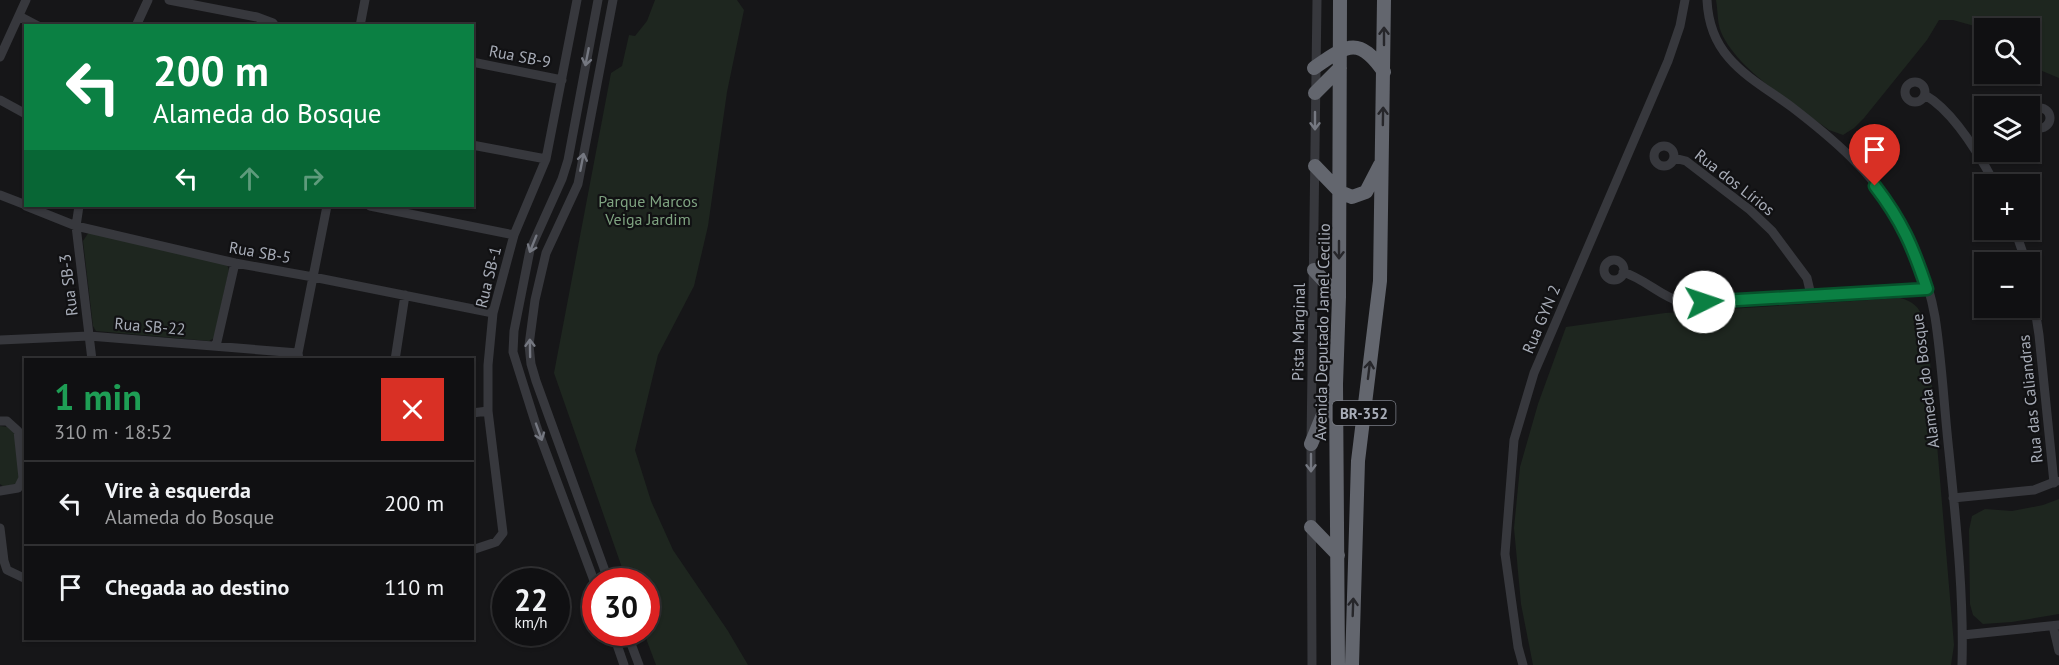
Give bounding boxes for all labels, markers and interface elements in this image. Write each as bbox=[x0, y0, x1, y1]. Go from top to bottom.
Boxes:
map controls bbox=[1974, 18, 2040, 318]
button: search bbox=[1974, 18, 2040, 84]
one-way arrow bbox=[1378, 26, 1390, 46]
street label: Rua SB-9 bbox=[487, 40, 553, 72]
text: 200 m bbox=[153, 43, 269, 98]
one-way arrow bbox=[581, 47, 592, 67]
icon: left bbox=[54, 48, 132, 126]
text: Alameda do Bosque bbox=[153, 96, 381, 130]
button: layers bbox=[1974, 96, 2040, 162]
one-way arrow bbox=[1377, 107, 1388, 127]
one-way arrow bbox=[1309, 111, 1321, 131]
pin bbox=[1849, 124, 1900, 186]
icon: arrive bbox=[1858, 133, 1891, 166]
street label: Rua dos Lírios bbox=[1691, 145, 1779, 220]
one-way arrow bbox=[577, 153, 588, 173]
icon: left bbox=[170, 162, 203, 195]
icon: ahead bbox=[233, 162, 266, 195]
icon: right bbox=[296, 162, 329, 195]
button: + bbox=[1974, 174, 2040, 240]
park label: Parque Marcos Veiga Jardim bbox=[598, 191, 698, 229]
street label: Avenida Deputado Jamel Cecilio bbox=[1310, 223, 1334, 441]
one-way arrow bbox=[527, 234, 538, 252]
street label: Rua SB-5 bbox=[227, 237, 293, 267]
one-way arrow bbox=[1333, 240, 1345, 260]
street label: Rua SB-1 bbox=[471, 244, 505, 310]
button: − bbox=[1974, 252, 2040, 318]
street label: Rua SB-3 bbox=[54, 253, 82, 317]
position arrow bbox=[1672, 270, 1736, 334]
street label: Rua GYN 2 bbox=[1518, 282, 1564, 356]
street label: Pista Marginal bbox=[1287, 283, 1309, 381]
street label: Rua SB-22 bbox=[114, 313, 186, 339]
street label: Alameda do Bosque bbox=[1907, 313, 1943, 449]
street label: Rua das Caliandras bbox=[2013, 334, 2047, 464]
one-way arrow bbox=[524, 339, 536, 359]
one-way arrow bbox=[1364, 361, 1375, 381]
text: 1 min bbox=[54, 373, 142, 420]
button: close bbox=[381, 378, 444, 441]
road number: BR-352 bbox=[1332, 401, 1396, 425]
text: 310 m · 18:52 bbox=[54, 419, 172, 445]
one-way arrow bbox=[535, 422, 546, 441]
one-way arrow bbox=[1305, 453, 1317, 473]
text: Vire à esquerda bbox=[105, 476, 251, 504]
icon: left bbox=[54, 487, 87, 520]
text: 200 m bbox=[384, 489, 444, 517]
text: Alameda do Bosque bbox=[105, 504, 274, 530]
speed limit sign: 30 bbox=[582, 568, 660, 646]
icon: arrive bbox=[54, 571, 87, 604]
text: Chegada ao destino bbox=[105, 573, 289, 601]
text: 110 m bbox=[384, 573, 444, 601]
text: 22 bbox=[514, 580, 548, 619]
one-way arrow bbox=[1347, 597, 1359, 617]
text: km/h bbox=[515, 613, 547, 632]

